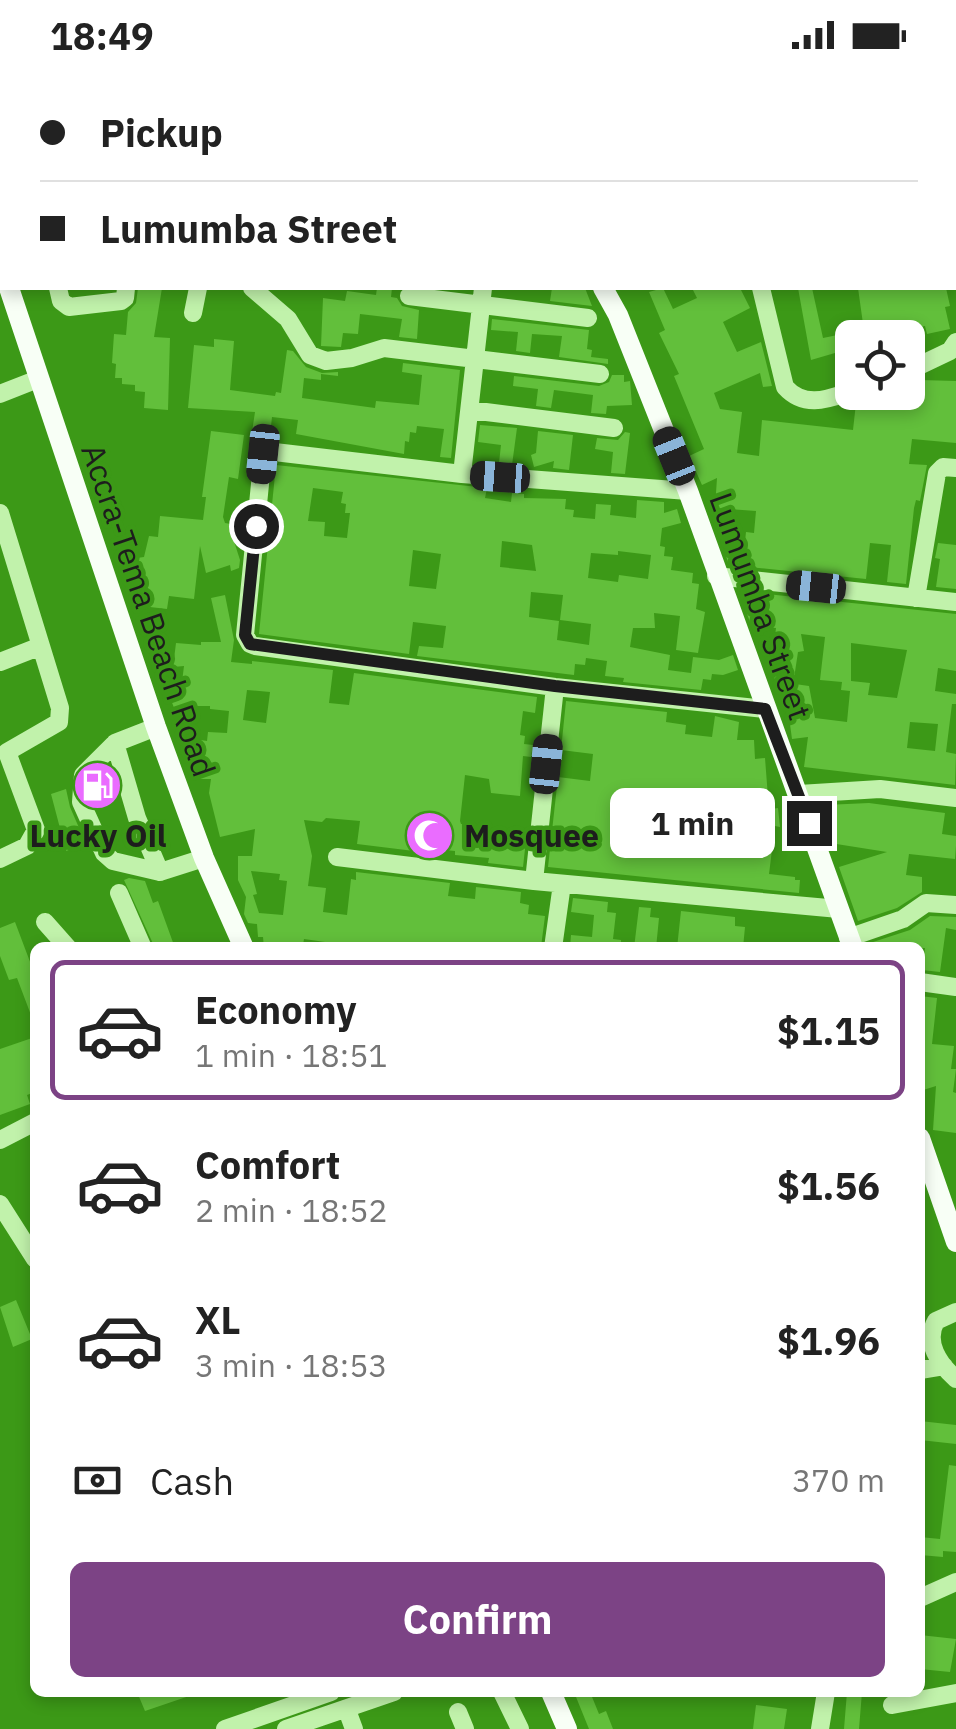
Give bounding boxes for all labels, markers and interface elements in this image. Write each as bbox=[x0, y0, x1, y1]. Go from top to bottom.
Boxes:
text: 18:49 bbox=[50, 11, 154, 60]
text: Pickup bbox=[100, 108, 223, 157]
text: Lumumba Street bbox=[100, 204, 397, 253]
map controls bbox=[835, 320, 925, 410]
button: locate bbox=[835, 320, 925, 410]
car bbox=[245, 423, 281, 485]
car bbox=[649, 423, 699, 489]
street label: Accra-Tema Beach Road bbox=[72, 438, 226, 782]
car bbox=[469, 460, 531, 494]
street label: Lumumba Street bbox=[700, 487, 822, 725]
route start bbox=[234, 504, 279, 549]
car bbox=[785, 569, 847, 605]
car bbox=[528, 733, 564, 795]
fuel station icon: Lucky Oil bbox=[72, 759, 124, 811]
callout: 1 min bbox=[609, 788, 774, 858]
route end bbox=[787, 801, 832, 846]
text: 1 min bbox=[651, 802, 734, 844]
mosque icon: Mosquee bbox=[403, 809, 455, 861]
place label: Lucky Oil bbox=[29, 814, 167, 856]
place label: Mosquee bbox=[464, 814, 599, 856]
icon: car bbox=[75, 985, 165, 1075]
text: Economy bbox=[195, 985, 357, 1034]
text: $1.15 bbox=[777, 1006, 880, 1055]
text: 1 min · 18:51 bbox=[195, 1034, 388, 1076]
icon: car bbox=[75, 1140, 165, 1230]
text: Comfort bbox=[195, 1140, 340, 1189]
text: $1.56 bbox=[777, 1161, 880, 1210]
text: 2 min · 18:52 bbox=[195, 1189, 388, 1231]
icon: car bbox=[75, 1295, 165, 1385]
text: XL bbox=[195, 1295, 241, 1344]
text: $1.96 bbox=[777, 1316, 880, 1365]
text: 3 min · 18:53 bbox=[195, 1344, 388, 1386]
icon: cash bbox=[70, 1453, 125, 1508]
text: Cash bbox=[150, 1456, 234, 1505]
text: 370 m bbox=[792, 1459, 885, 1501]
button: Confirm bbox=[70, 1562, 885, 1677]

